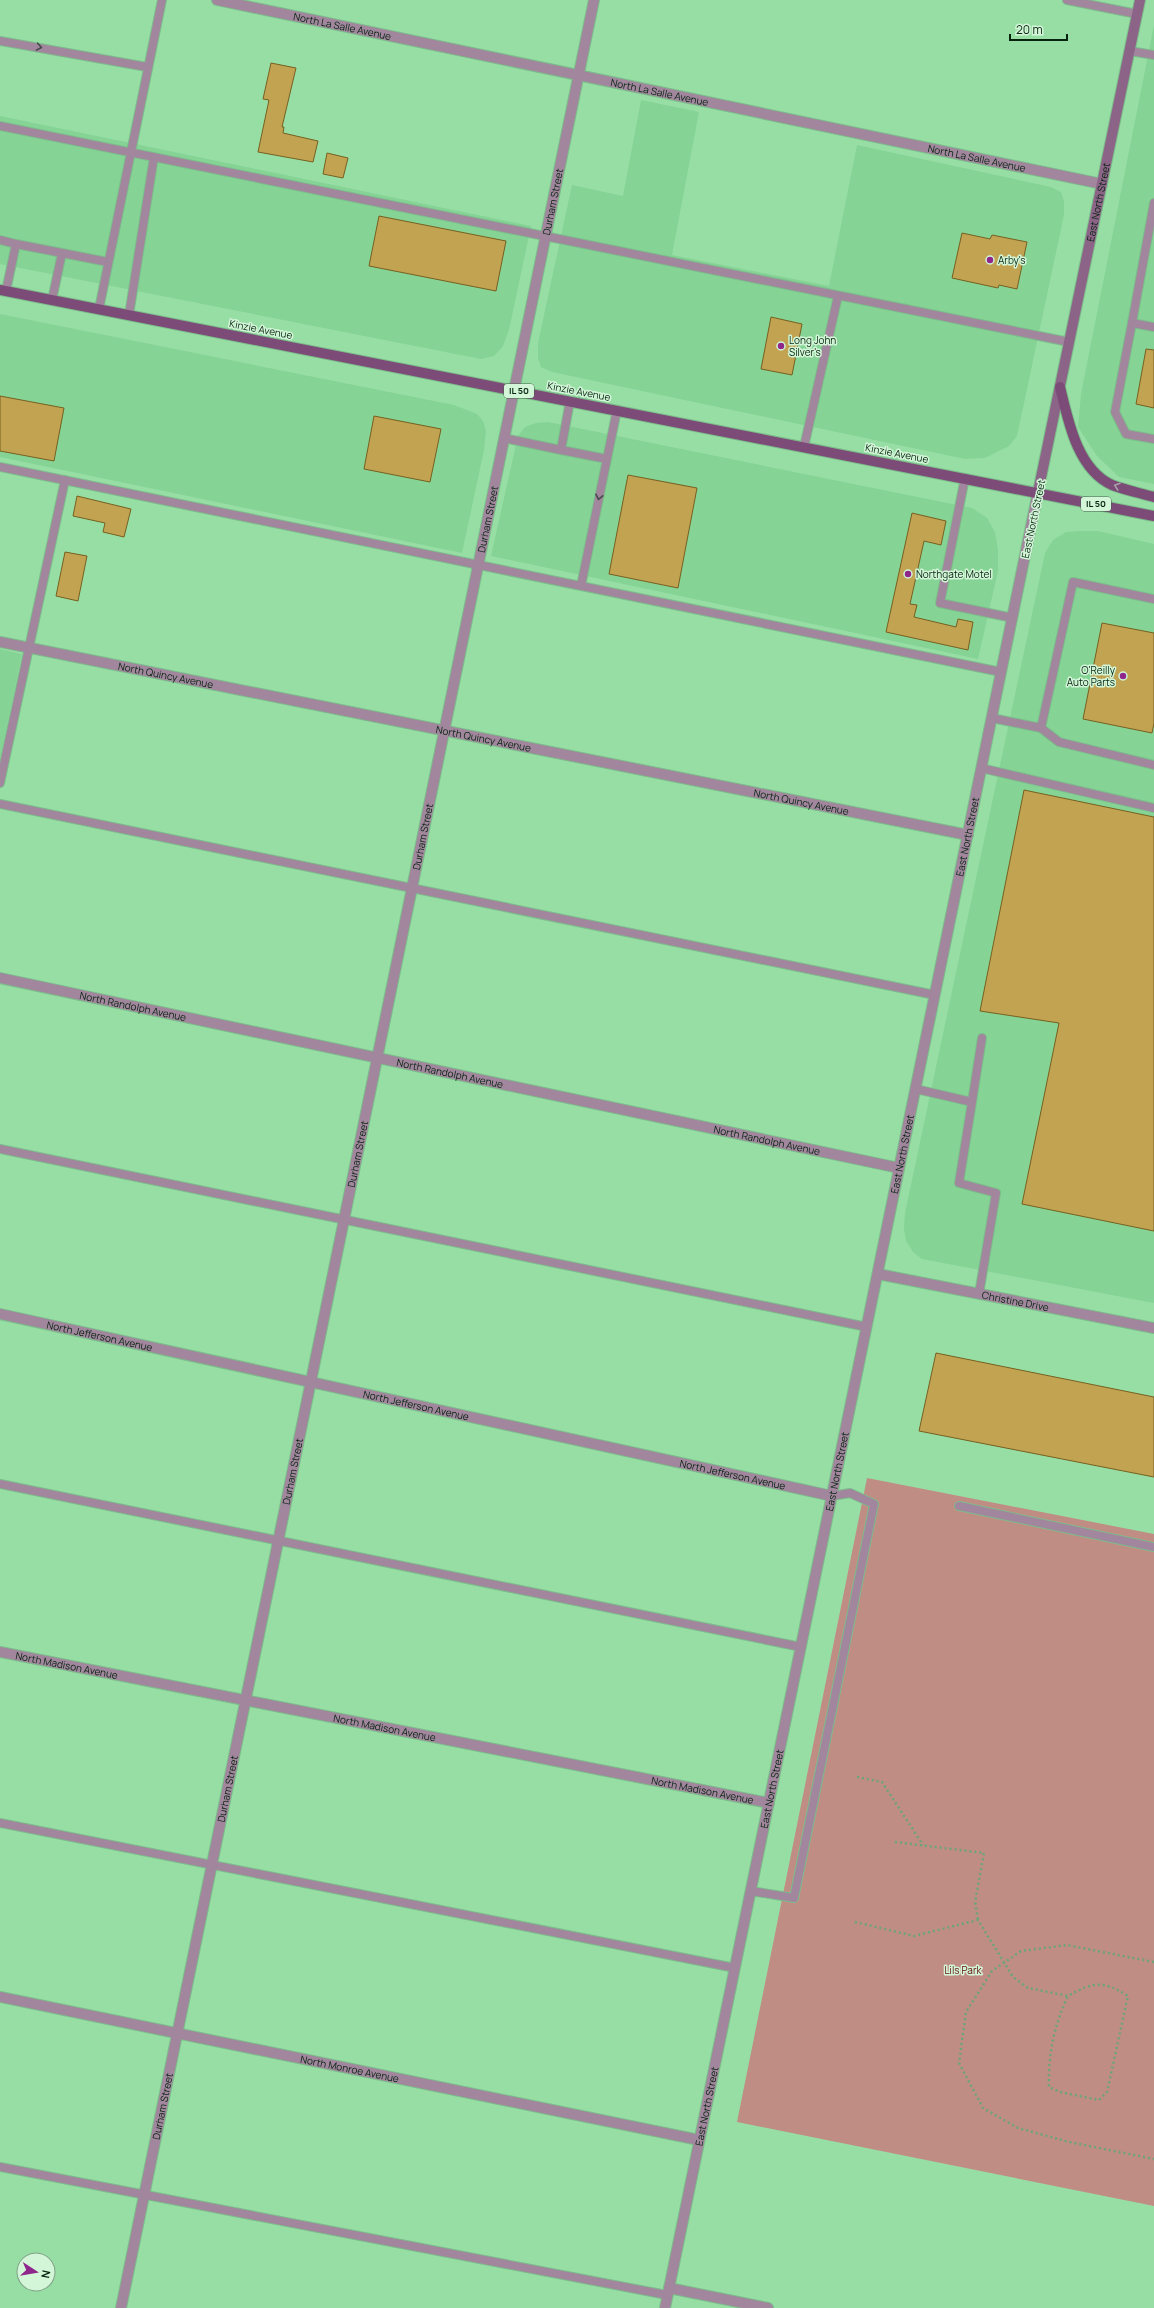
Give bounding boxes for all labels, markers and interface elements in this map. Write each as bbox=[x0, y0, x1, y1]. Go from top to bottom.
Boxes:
street label: North La Salle Avenue bbox=[292, 9, 393, 43]
scale bar bbox=[1010, 16, 1067, 42]
text: 20 m bbox=[1016, 21, 1043, 38]
one-way arrow bbox=[35, 42, 42, 51]
street label: North La Salle Avenue bbox=[609, 75, 710, 109]
street label: North La Salle Avenue bbox=[927, 141, 1027, 175]
street label: East North Street bbox=[1083, 161, 1113, 243]
street label: Durham Street bbox=[539, 167, 566, 236]
place label: Arby's bbox=[998, 253, 1025, 267]
marker: Arby's bbox=[985, 255, 995, 265]
street label: Kinzie Avenue bbox=[228, 316, 294, 342]
place label: Long John Silver's bbox=[789, 333, 836, 359]
marker: Long John Silver's bbox=[776, 341, 786, 351]
street label: Kinzie Avenue bbox=[546, 378, 612, 404]
road number: IL 50 bbox=[504, 384, 534, 398]
street label: Kinzie Avenue bbox=[864, 440, 930, 466]
street label: East North Street bbox=[1018, 478, 1048, 560]
one-way arrow bbox=[1113, 482, 1120, 490]
street label: Durham Street bbox=[474, 485, 501, 554]
one-way arrow bbox=[596, 494, 604, 500]
road number: IL 50 bbox=[1081, 497, 1111, 511]
place label: Northgate Motel bbox=[916, 567, 992, 581]
marker: Northgate Motel bbox=[903, 569, 913, 579]
street label: North Quincy Avenue bbox=[117, 659, 215, 691]
place label: O'Reilly Auto Parts bbox=[1067, 663, 1116, 689]
marker: O'Reilly Auto Parts bbox=[1118, 671, 1128, 681]
street label: North Quincy Avenue bbox=[435, 722, 532, 755]
street label: North Quincy Avenue bbox=[752, 785, 850, 818]
street label: East North Street bbox=[952, 796, 982, 877]
street label: Durham Street bbox=[409, 802, 436, 871]
street label: North Randolph Avenue bbox=[79, 988, 188, 1024]
street label: North Randolph Avenue bbox=[396, 1055, 505, 1091]
street label: East North Street bbox=[887, 1113, 917, 1195]
street label: Durham Street bbox=[344, 1119, 371, 1189]
street label: North Randolph Avenue bbox=[713, 1122, 822, 1158]
street label: Christine Drive bbox=[981, 1287, 1050, 1314]
street label: North Jefferson Avenue bbox=[45, 1317, 154, 1354]
street label: North Jefferson Avenue bbox=[362, 1387, 471, 1423]
street label: East North Street bbox=[822, 1431, 852, 1512]
street label: Durham Street bbox=[279, 1437, 306, 1506]
street label: North Jefferson Avenue bbox=[678, 1456, 787, 1493]
street label: North Madison Avenue bbox=[14, 1648, 119, 1682]
street label: North Madison Avenue bbox=[332, 1711, 437, 1744]
street label: East North Street bbox=[757, 1748, 787, 1830]
street label: Durham Street bbox=[214, 1754, 241, 1823]
street label: North Madison Avenue bbox=[650, 1773, 755, 1807]
park label: Lils Park bbox=[945, 1963, 983, 1977]
street label: North Monroe Avenue bbox=[299, 2052, 400, 2085]
street label: East North Street bbox=[692, 2065, 721, 2147]
street label: Durham Street bbox=[149, 2072, 176, 2141]
north arrow bbox=[16, 2252, 56, 2292]
text: N bbox=[38, 2269, 54, 2280]

